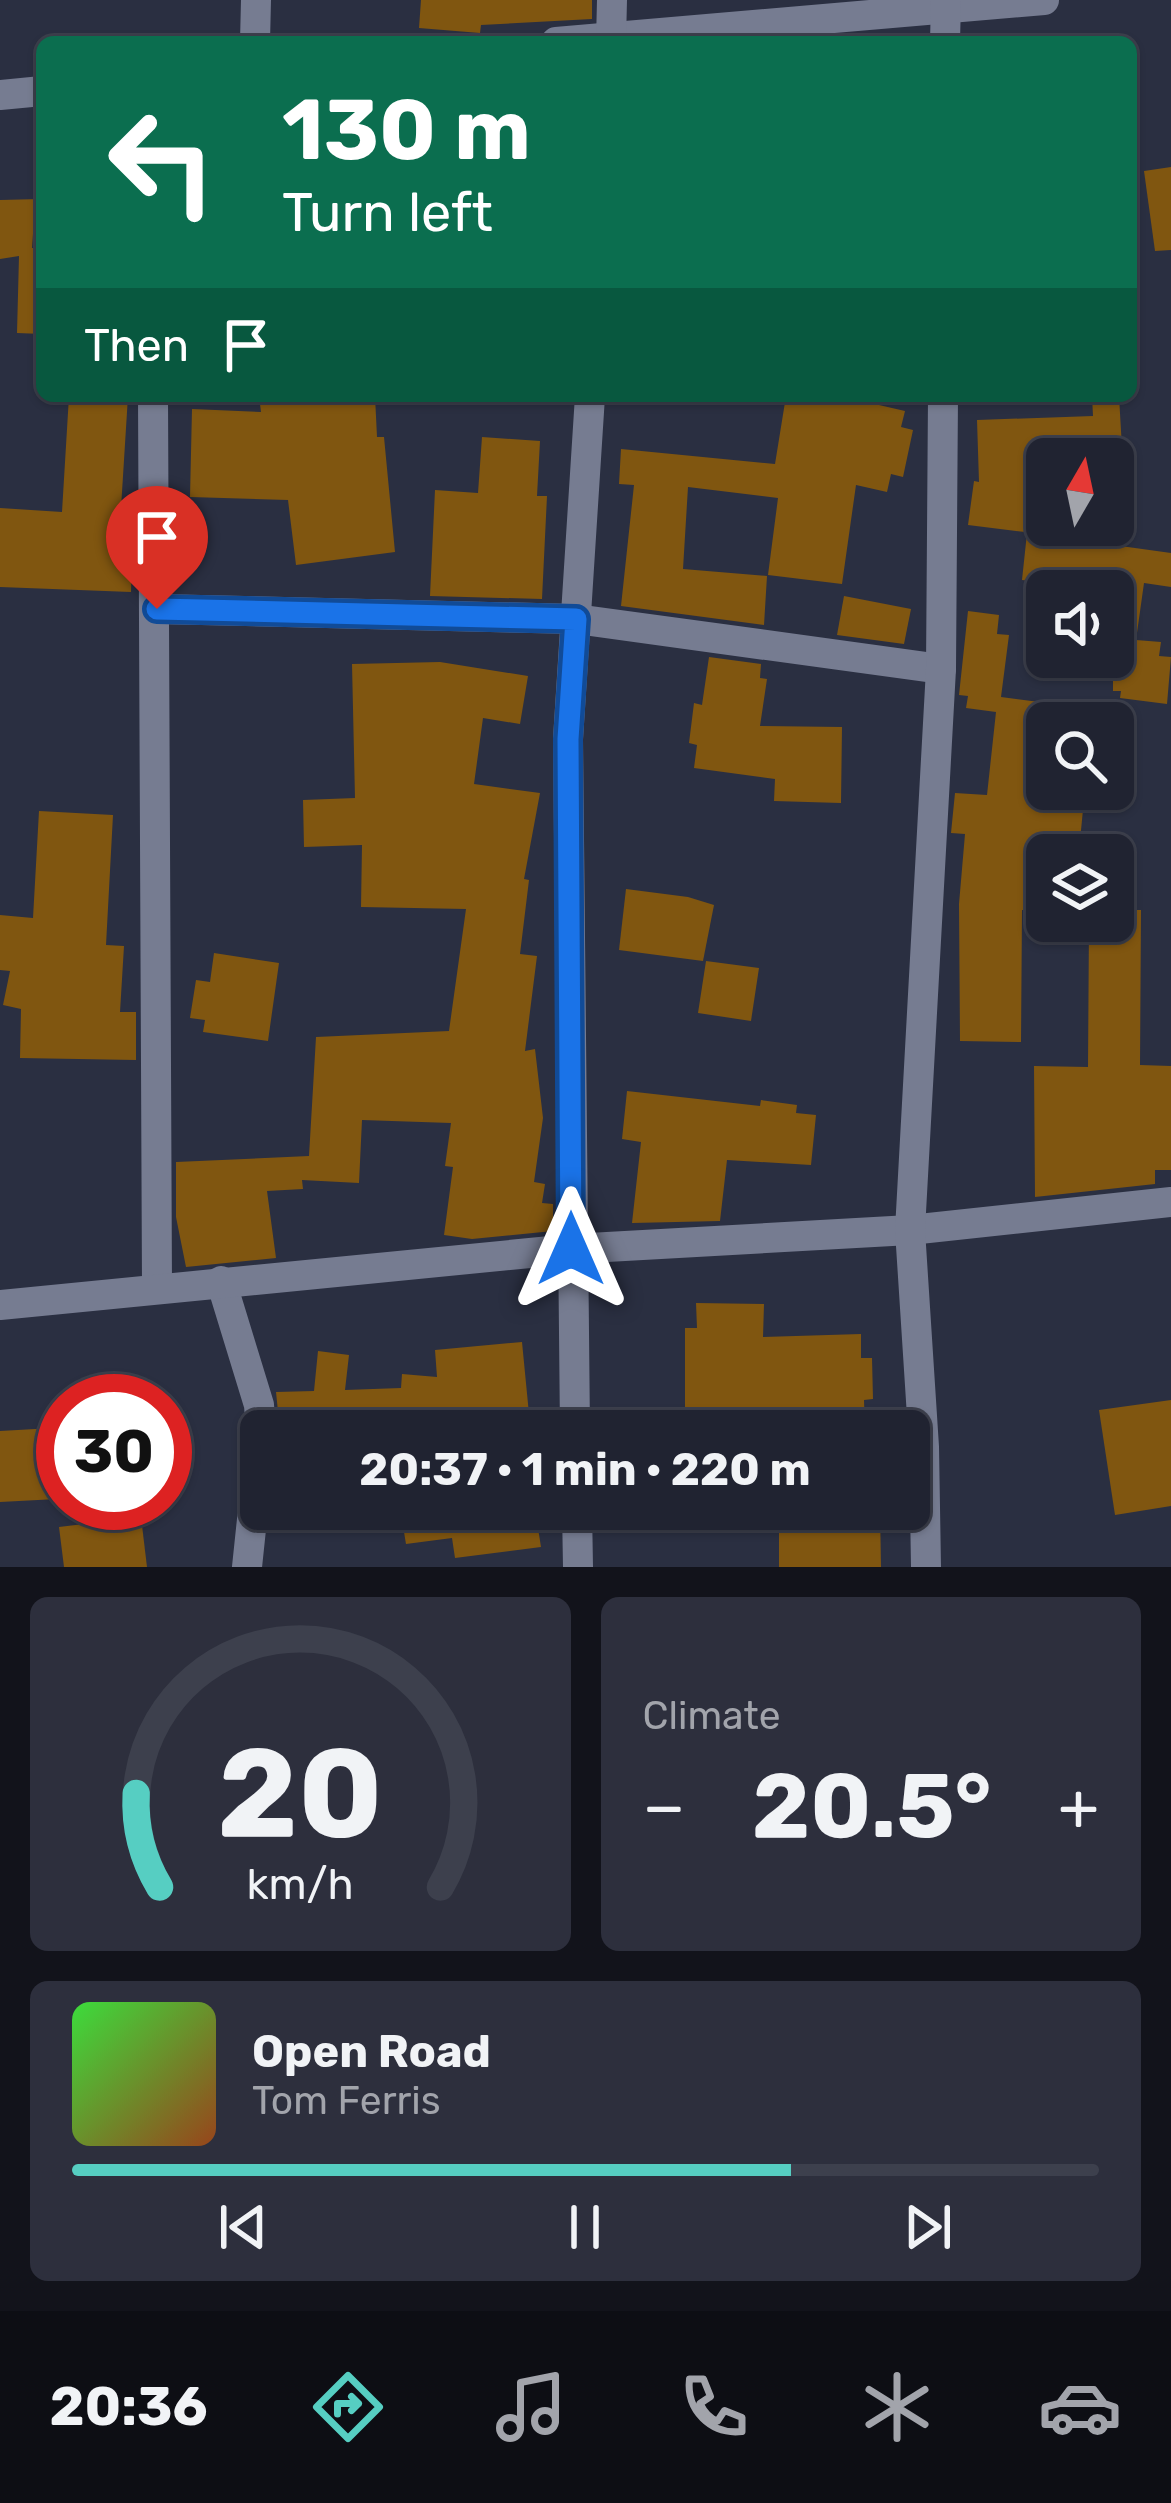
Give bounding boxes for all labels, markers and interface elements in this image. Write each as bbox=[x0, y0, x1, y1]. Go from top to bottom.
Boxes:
text: 130 m bbox=[282, 80, 531, 180]
icon: left bbox=[84, 84, 240, 240]
text: Turn left bbox=[282, 181, 493, 245]
icon: arrive bbox=[213, 312, 279, 378]
text: Then bbox=[84, 319, 189, 372]
north arrow bbox=[1026, 438, 1134, 546]
map controls bbox=[1026, 438, 1134, 942]
pin bbox=[106, 486, 208, 609]
icon: arrive bbox=[124, 504, 190, 570]
button: sound bbox=[1026, 570, 1134, 678]
button: search bbox=[1026, 702, 1134, 810]
button: layers bbox=[1026, 834, 1134, 942]
position arrow bbox=[508, 1186, 634, 1312]
speed limit sign: 30 bbox=[36, 1374, 192, 1530]
text: 20:37 · 1 min · 220 m bbox=[359, 1443, 811, 1496]
text: Climate bbox=[643, 1693, 781, 1739]
text: 20 bbox=[217, 1719, 383, 1867]
text: 20.5° bbox=[752, 1753, 992, 1860]
text: − bbox=[643, 1767, 685, 1846]
text: + bbox=[1058, 1767, 1099, 1846]
text: km/h bbox=[247, 1859, 354, 1910]
text: Open Road bbox=[252, 2025, 491, 2078]
text: Tom Ferris bbox=[252, 2078, 441, 2124]
icon: previous bbox=[210, 2194, 276, 2260]
icon: pause bbox=[552, 2194, 618, 2260]
icon: next bbox=[895, 2194, 961, 2260]
icon: directions bbox=[306, 2365, 390, 2449]
icon: music bbox=[489, 2365, 573, 2449]
icon: phone bbox=[672, 2365, 756, 2449]
icon: climate bbox=[855, 2365, 939, 2449]
icon: car bbox=[1038, 2365, 1122, 2449]
text: 20:36 bbox=[49, 2375, 208, 2439]

